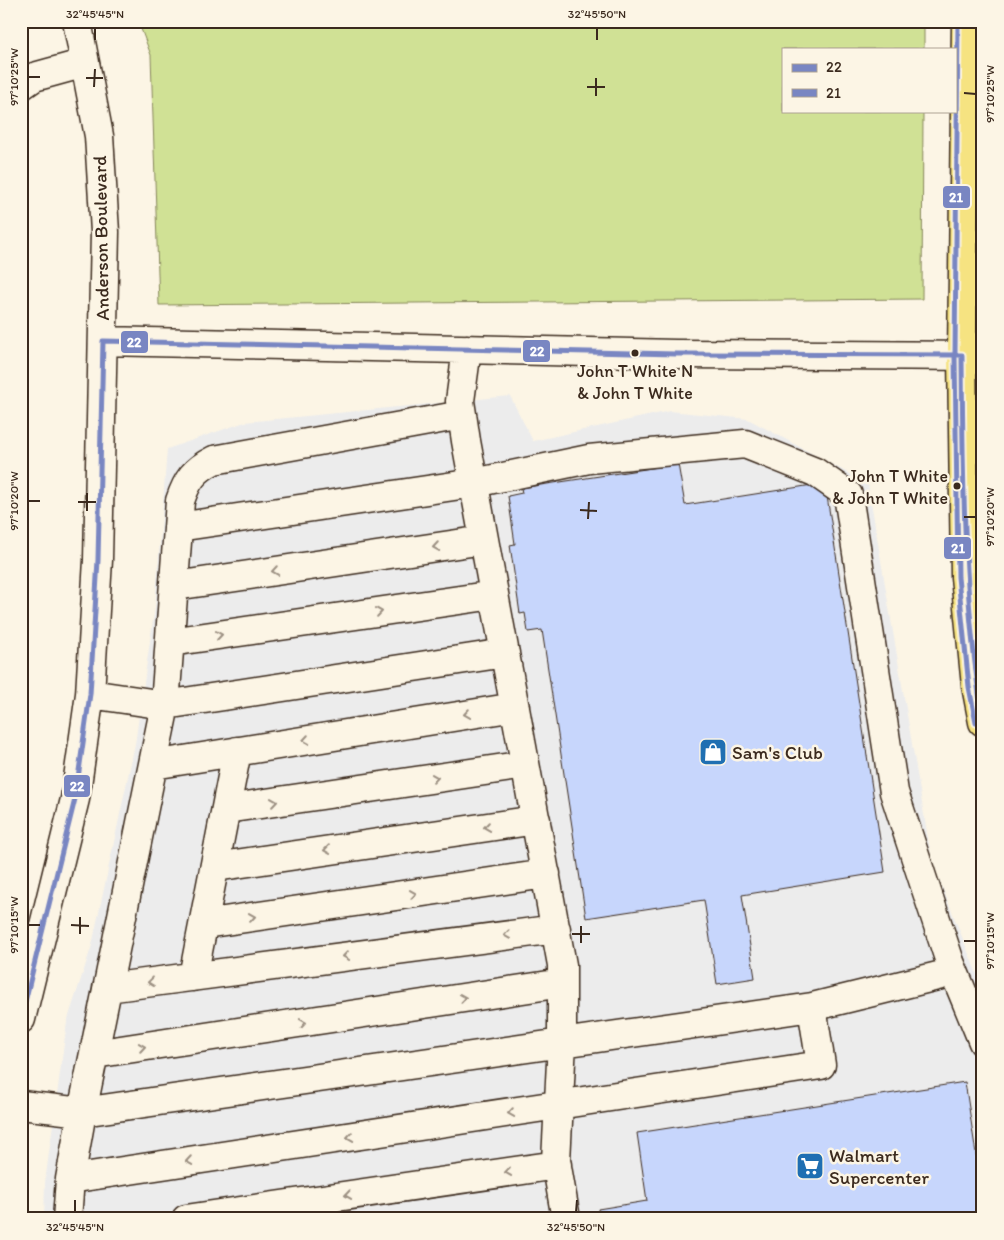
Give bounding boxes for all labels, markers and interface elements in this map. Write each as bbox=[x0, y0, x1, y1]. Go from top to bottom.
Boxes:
text: 32°45'45"N bbox=[66, 7, 124, 21]
text: 32°45'50"N bbox=[568, 7, 626, 21]
text: 97°10'25"W bbox=[7, 48, 21, 106]
legend bbox=[782, 48, 956, 112]
text: 22 bbox=[826, 58, 842, 76]
text: 97°10'25"W bbox=[983, 65, 997, 123]
text: 21 bbox=[826, 84, 841, 102]
street label: Anderson Boulevard bbox=[88, 155, 114, 321]
line badge: 21 bbox=[942, 185, 971, 209]
text: 21 bbox=[949, 189, 963, 206]
line badge: 22 bbox=[120, 330, 149, 354]
text: 22 bbox=[127, 334, 142, 351]
line badge: 22 bbox=[522, 339, 551, 363]
text: 22 bbox=[530, 343, 545, 360]
marker: John T White N & John T White bbox=[630, 348, 640, 358]
place label: John T White N & John T White bbox=[577, 360, 693, 404]
place label: John T White & John T White bbox=[832, 465, 948, 509]
text: 97°10'20"W bbox=[7, 471, 21, 531]
marker: John T White & John T White bbox=[952, 481, 962, 491]
text: 97°10'20"W bbox=[983, 487, 997, 547]
line badge: 21 bbox=[943, 536, 972, 560]
text: 21 bbox=[951, 540, 965, 557]
one-way arrow bbox=[431, 542, 440, 552]
one-way arrow bbox=[271, 566, 279, 576]
one-way arrow bbox=[375, 607, 384, 617]
one-way arrow bbox=[215, 630, 223, 641]
one-way arrow bbox=[462, 709, 471, 719]
one-way arrow bbox=[302, 735, 311, 745]
shop icon: Sam's Club bbox=[698, 737, 728, 767]
place label: Sam's Club bbox=[732, 741, 823, 764]
one-way arrow bbox=[431, 773, 439, 784]
line badge: 22 bbox=[63, 774, 91, 798]
text: 22 bbox=[70, 778, 85, 795]
one-way arrow bbox=[270, 797, 278, 807]
one-way arrow bbox=[483, 821, 491, 832]
one-way arrow bbox=[322, 845, 331, 855]
one-way arrow bbox=[408, 889, 417, 899]
text: 97°10'15"W bbox=[7, 896, 21, 954]
one-way arrow bbox=[248, 912, 256, 923]
text: 97°10'15"W bbox=[983, 912, 997, 970]
one-way arrow bbox=[503, 929, 511, 940]
one-way arrow bbox=[342, 951, 351, 961]
one-way arrow bbox=[146, 977, 155, 987]
one-way arrow bbox=[460, 993, 468, 1004]
one-way arrow bbox=[298, 1018, 307, 1028]
one-way arrow bbox=[138, 1042, 146, 1053]
one-way arrow bbox=[506, 1107, 514, 1118]
one-way arrow bbox=[346, 1131, 354, 1142]
place label: Walmart Supercenter bbox=[829, 1144, 929, 1189]
supermarket icon: Walmart Supercenter bbox=[795, 1151, 825, 1181]
one-way arrow bbox=[185, 1156, 194, 1166]
one-way arrow bbox=[504, 1166, 512, 1177]
one-way arrow bbox=[343, 1190, 352, 1200]
text: 32°45'45"N bbox=[46, 1220, 104, 1234]
text: 32°45'50"N bbox=[547, 1220, 605, 1234]

